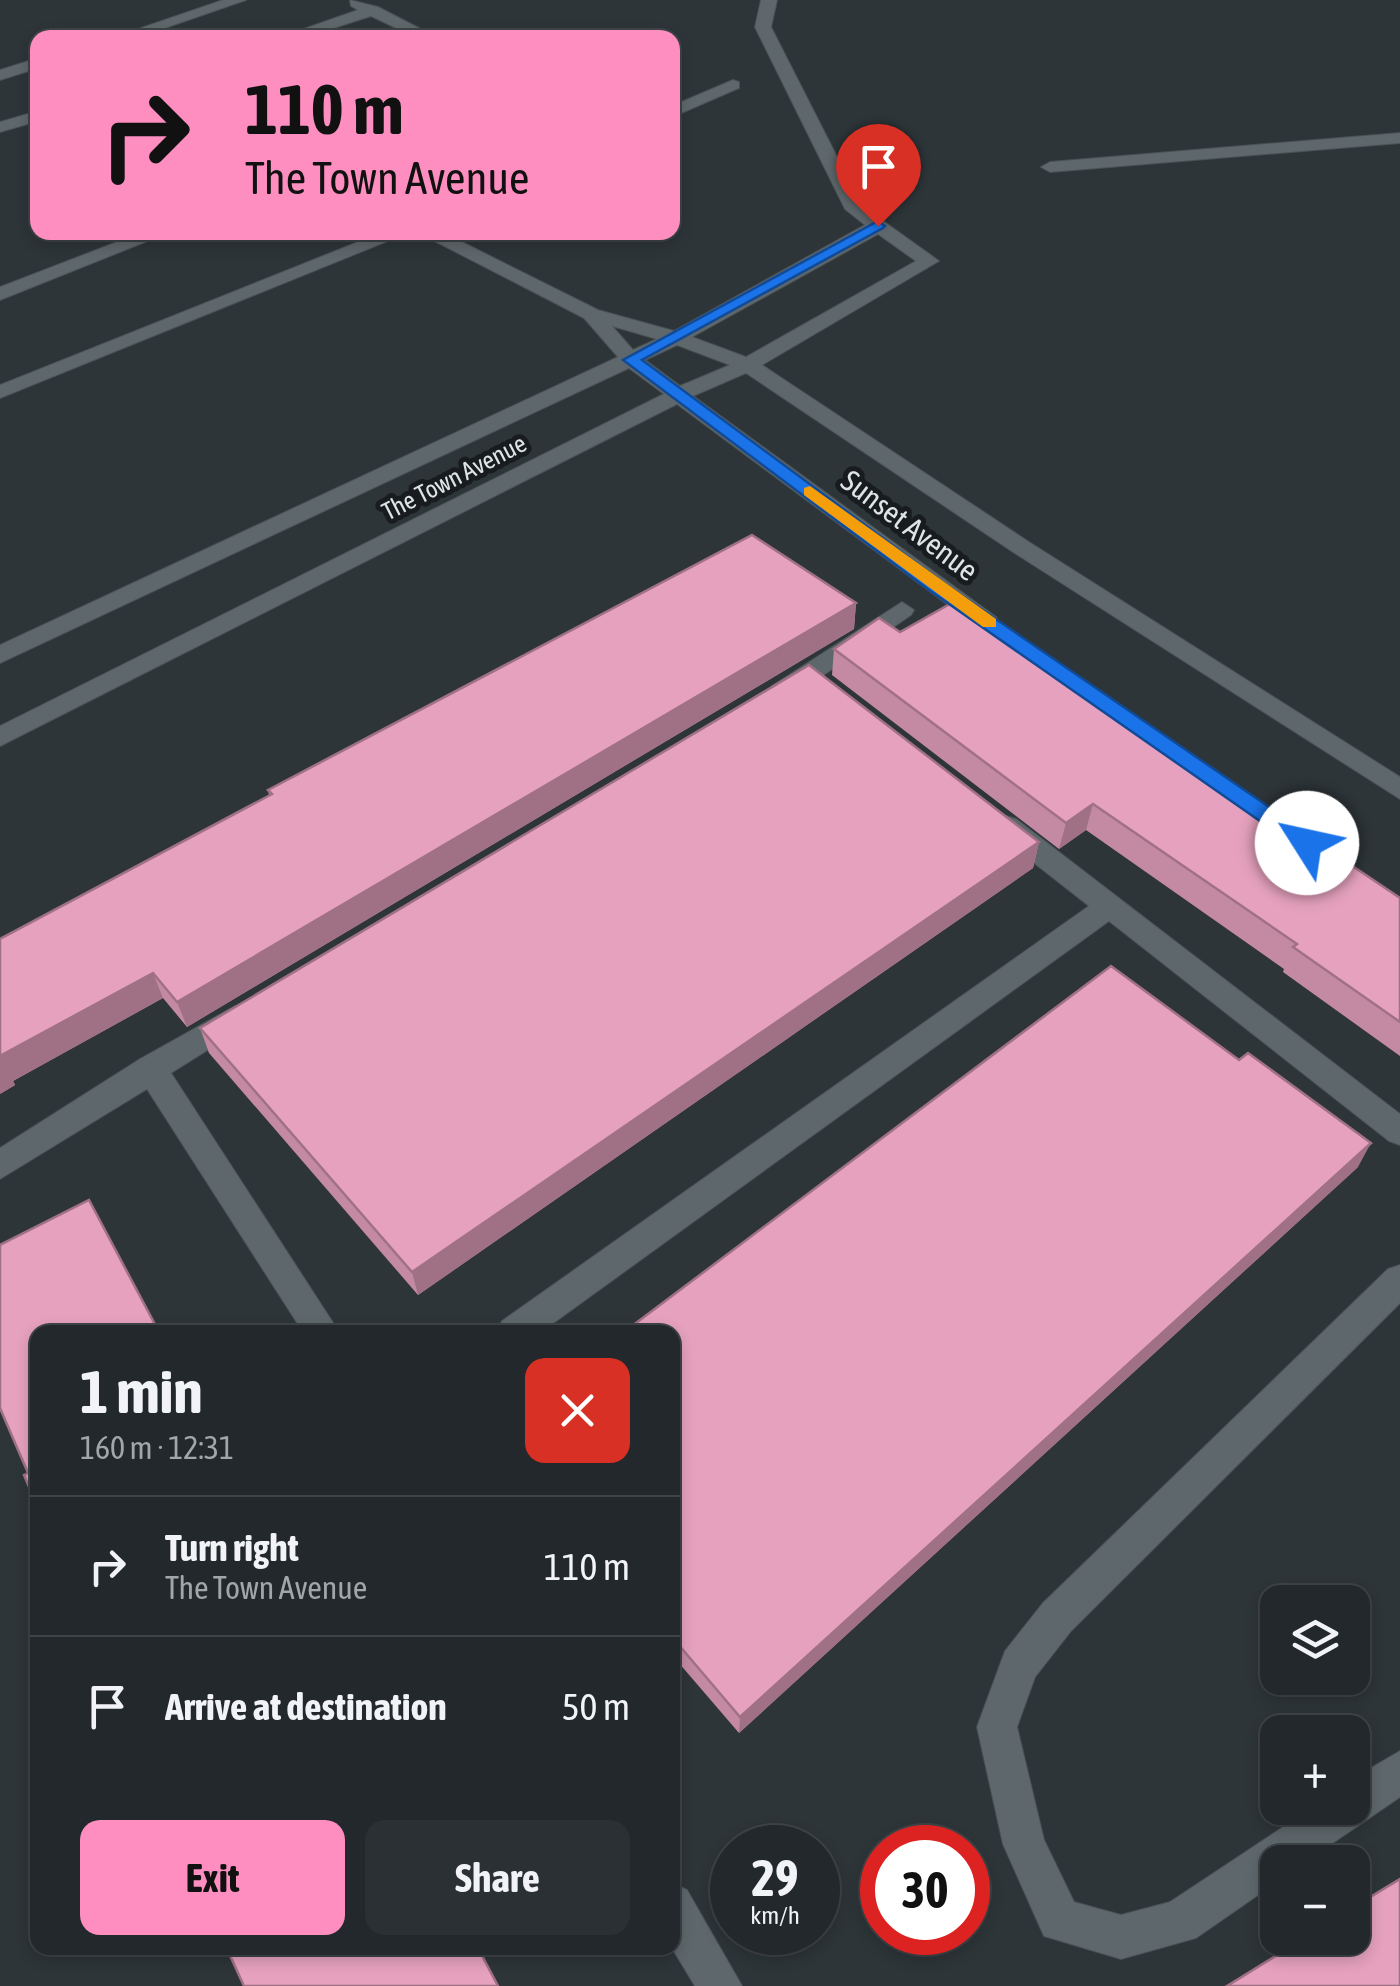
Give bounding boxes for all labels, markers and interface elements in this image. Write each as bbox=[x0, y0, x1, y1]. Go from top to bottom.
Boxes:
text: 110 m bbox=[245, 69, 404, 149]
icon: right bbox=[80, 70, 210, 200]
pin bbox=[836, 124, 921, 227]
icon: arrive bbox=[851, 139, 906, 194]
text: The Town Avenue bbox=[245, 152, 529, 204]
street label: The Town Avenue bbox=[377, 429, 531, 525]
street label: Sunset Avenue bbox=[835, 463, 985, 587]
position arrow bbox=[1255, 791, 1359, 895]
text: 1 min bbox=[80, 1357, 203, 1426]
button: close bbox=[525, 1358, 630, 1463]
text: 160 m · 12:31 bbox=[80, 1429, 234, 1466]
text: Turn right bbox=[165, 1526, 299, 1569]
icon: right bbox=[80, 1539, 135, 1594]
text: 110 m bbox=[544, 1545, 630, 1588]
text: The Town Avenue bbox=[165, 1569, 367, 1606]
map controls bbox=[1260, 1585, 1370, 1955]
button: layers bbox=[1260, 1585, 1370, 1695]
icon: arrive bbox=[80, 1679, 135, 1734]
text: Arrive at destination bbox=[165, 1685, 447, 1728]
text: 50 m bbox=[562, 1685, 630, 1728]
button: + bbox=[1260, 1715, 1370, 1825]
button: Exit bbox=[80, 1820, 345, 1935]
button: Share bbox=[365, 1820, 630, 1935]
speed limit sign: 30 bbox=[860, 1825, 990, 1955]
button: − bbox=[1260, 1845, 1370, 1955]
text: 29 bbox=[751, 1849, 798, 1907]
text: km/h bbox=[750, 1901, 800, 1929]

